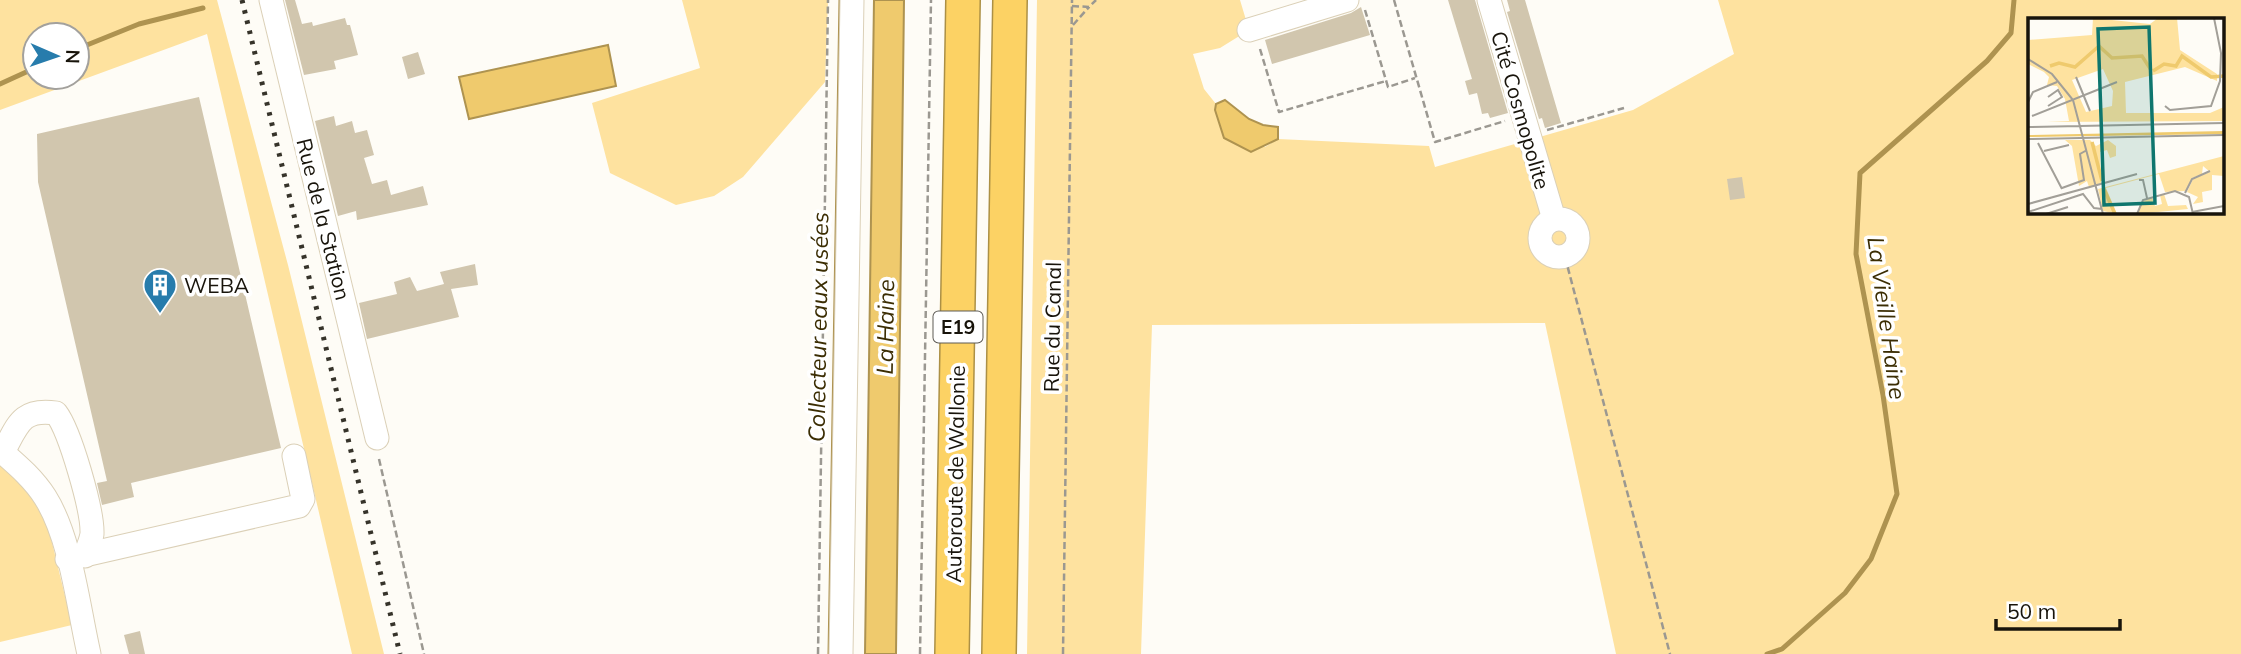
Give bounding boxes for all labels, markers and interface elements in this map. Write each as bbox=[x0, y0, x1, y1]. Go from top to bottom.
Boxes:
inset map bbox=[2028, 18, 2224, 214]
north arrow bbox=[21, 21, 91, 91]
street label: Cité Cosmopolite bbox=[1486, 28, 1556, 192]
text: N bbox=[61, 49, 85, 64]
street label: Rue de la Station bbox=[291, 135, 357, 303]
water label: Collecteur eaux usées bbox=[801, 212, 835, 442]
water label: La Vieille Haine bbox=[1861, 235, 1913, 401]
street label: Rue du Canal bbox=[1038, 262, 1066, 392]
building icon: WEBA bbox=[141, 266, 179, 315]
place label: WEBA bbox=[184, 272, 250, 298]
water label: La Haine bbox=[870, 279, 900, 375]
road number: E19 bbox=[934, 312, 982, 342]
street label: Autoroute de Wallonie bbox=[940, 365, 970, 583]
scale bar bbox=[1996, 588, 2120, 632]
text: 50 m bbox=[2007, 598, 2056, 624]

